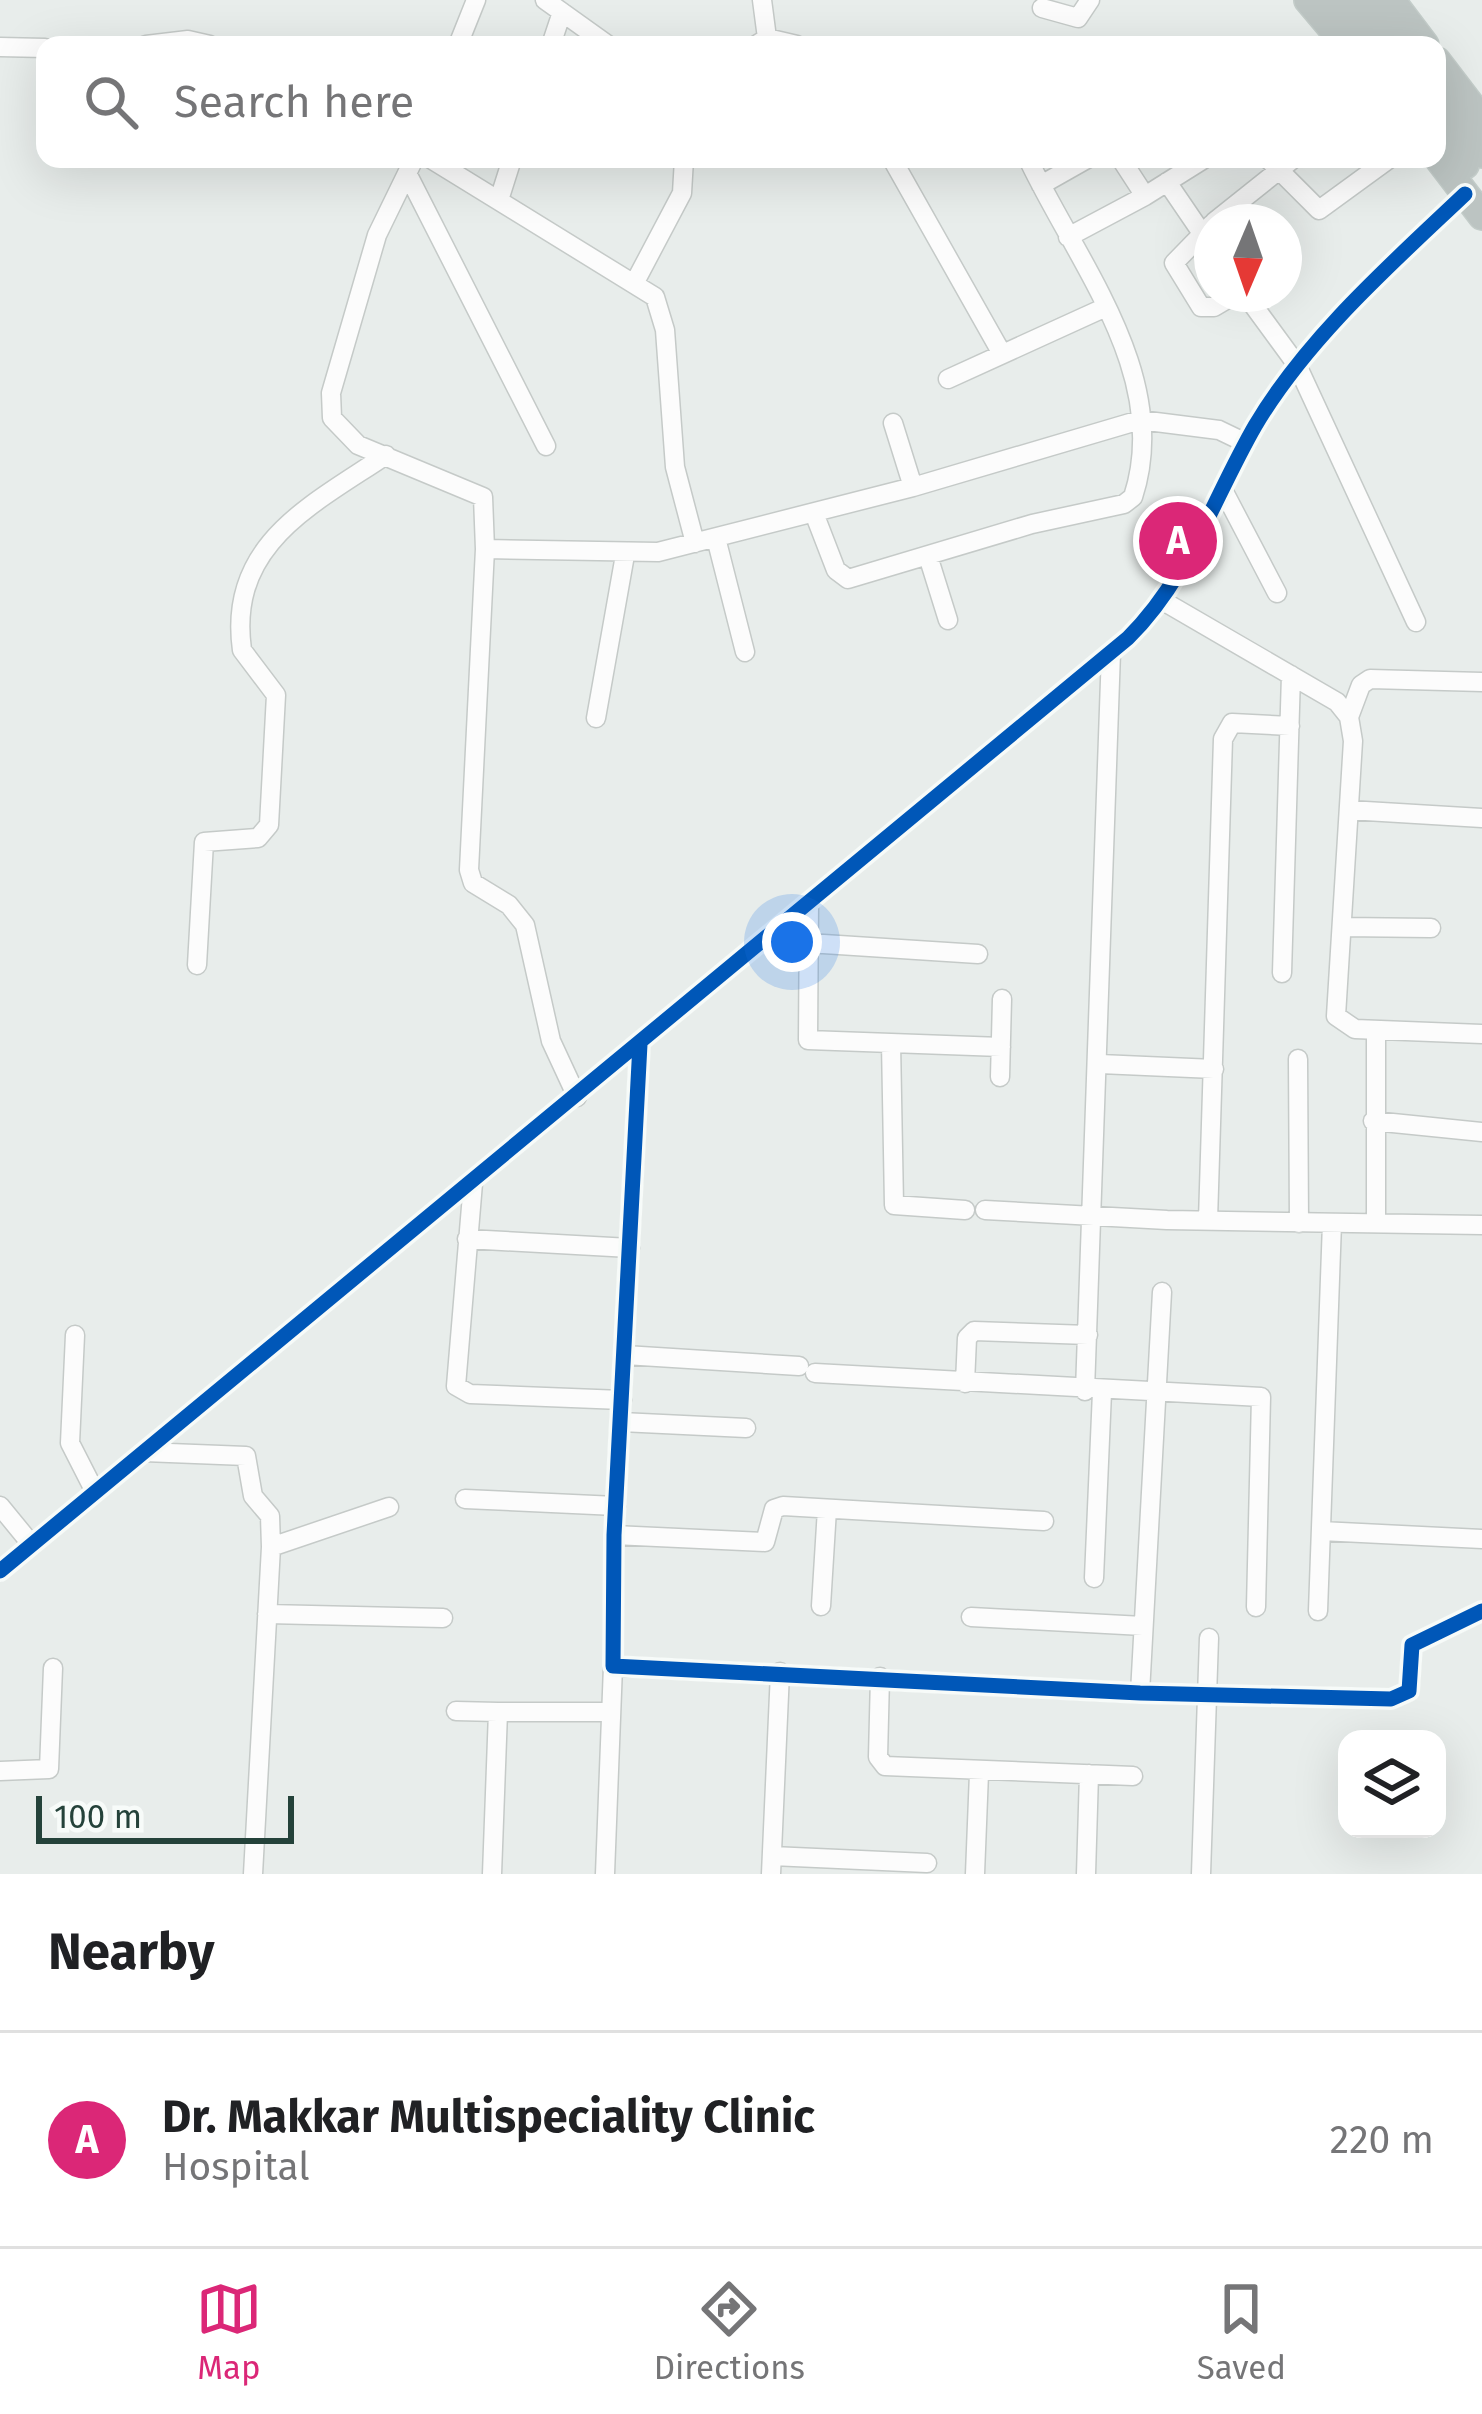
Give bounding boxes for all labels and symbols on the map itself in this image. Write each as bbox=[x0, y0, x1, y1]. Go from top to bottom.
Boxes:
north arrow bbox=[1194, 204, 1302, 312]
pin: A bbox=[1139, 496, 1217, 586]
your location bbox=[762, 912, 822, 972]
scale bar bbox=[36, 1790, 294, 1843]

